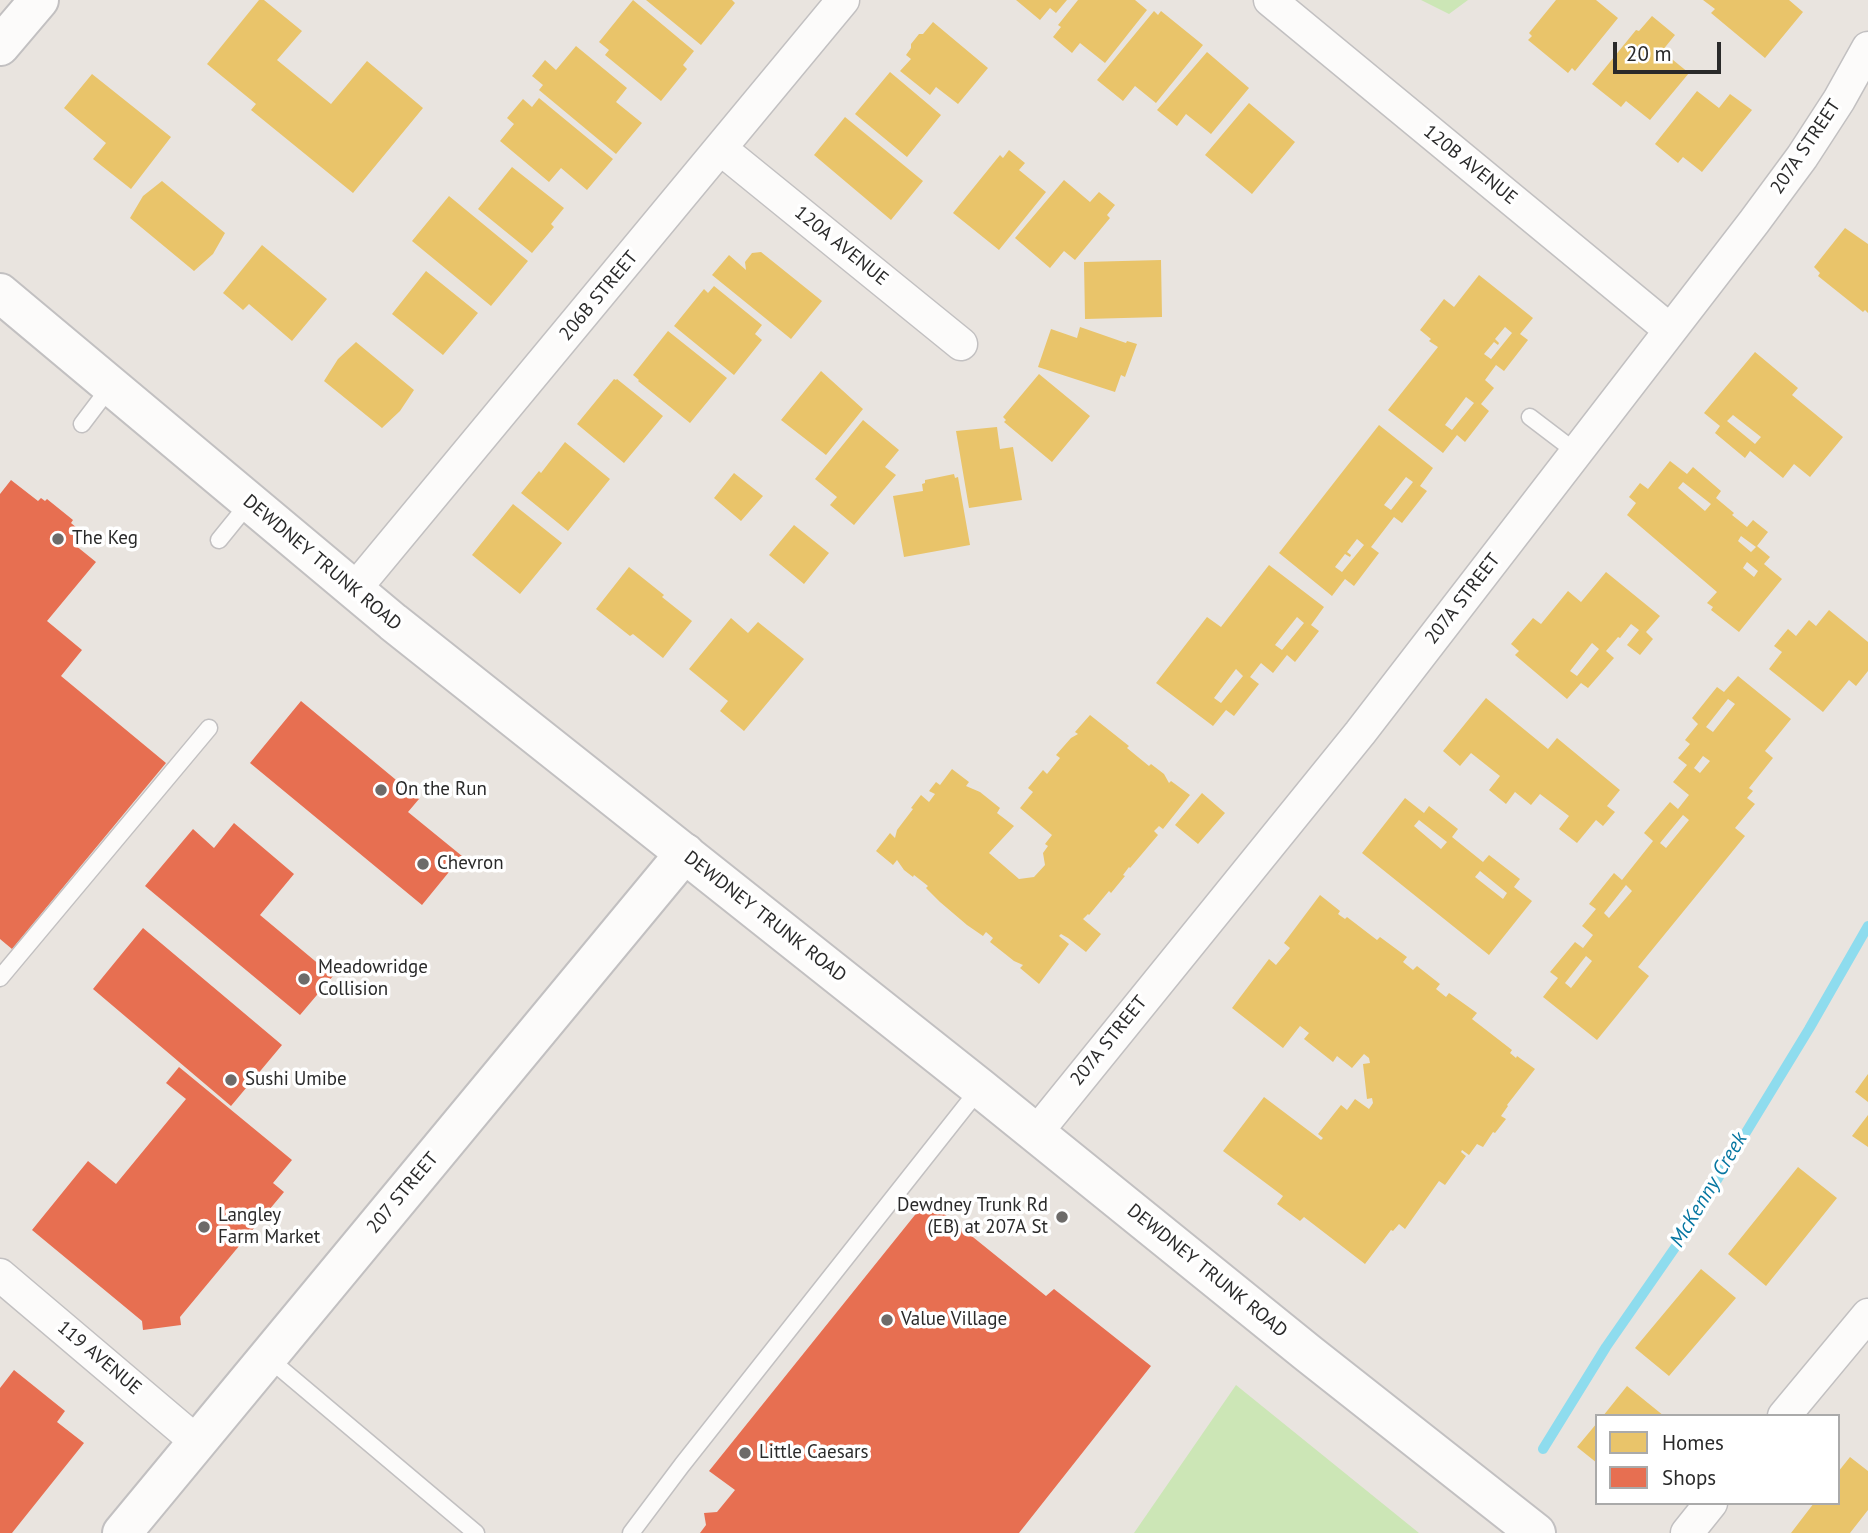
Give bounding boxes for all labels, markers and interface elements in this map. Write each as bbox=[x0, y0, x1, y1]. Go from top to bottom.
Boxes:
scale bar bbox=[1616, 28, 1724, 72]
text: 20 m bbox=[1626, 40, 1672, 67]
street label: 207A STREET bbox=[1766, 95, 1846, 199]
street label: 120B AVENUE bbox=[1419, 120, 1521, 210]
street label: 120A AVENUE bbox=[790, 201, 892, 291]
street label: 206B STREET bbox=[555, 247, 643, 345]
street label: DEWDNEY TRUNK ROAD bbox=[238, 490, 406, 636]
place label: The Keg bbox=[72, 528, 138, 550]
marker: The Keg bbox=[50, 531, 66, 547]
street label: 207A STREET bbox=[1420, 549, 1506, 649]
place label: On the Run bbox=[395, 779, 487, 801]
marker: On the Run bbox=[373, 782, 389, 798]
street label: DEWDNEY TRUNK ROAD bbox=[679, 847, 851, 987]
place label: Chevron bbox=[437, 853, 504, 875]
marker: Chevron bbox=[415, 856, 431, 872]
place label: Meadowridge Collision bbox=[318, 957, 428, 1001]
marker: Meadowridge Collision bbox=[296, 971, 312, 987]
street label: 207A STREET bbox=[1066, 991, 1152, 1091]
place label: Sushi Umibe bbox=[245, 1069, 347, 1091]
marker: Sushi Umibe bbox=[223, 1072, 239, 1088]
water label: McKenny Creek bbox=[1665, 1128, 1753, 1252]
street label: 207 STREET bbox=[362, 1148, 444, 1238]
place label: Dewdney Trunk Rd (EB) at 207A St bbox=[897, 1195, 1048, 1239]
street label: DEWDNEY TRUNK ROAD bbox=[1122, 1199, 1292, 1343]
place label: Langley Farm Market bbox=[218, 1205, 320, 1249]
marker: Dewdney Trunk Rd (EB) at 207A St bbox=[1054, 1209, 1070, 1225]
marker: Langley Farm Market bbox=[196, 1219, 212, 1235]
place label: Value Village bbox=[901, 1309, 1007, 1331]
marker: Value Village bbox=[879, 1312, 895, 1328]
street label: 119 AVENUE bbox=[52, 1316, 146, 1400]
legend bbox=[1595, 1414, 1840, 1505]
text: Homes bbox=[1662, 1429, 1724, 1456]
place label: Little Caesars bbox=[759, 1442, 869, 1464]
marker: Little Caesars bbox=[737, 1445, 753, 1461]
text: Shops bbox=[1662, 1464, 1716, 1491]

